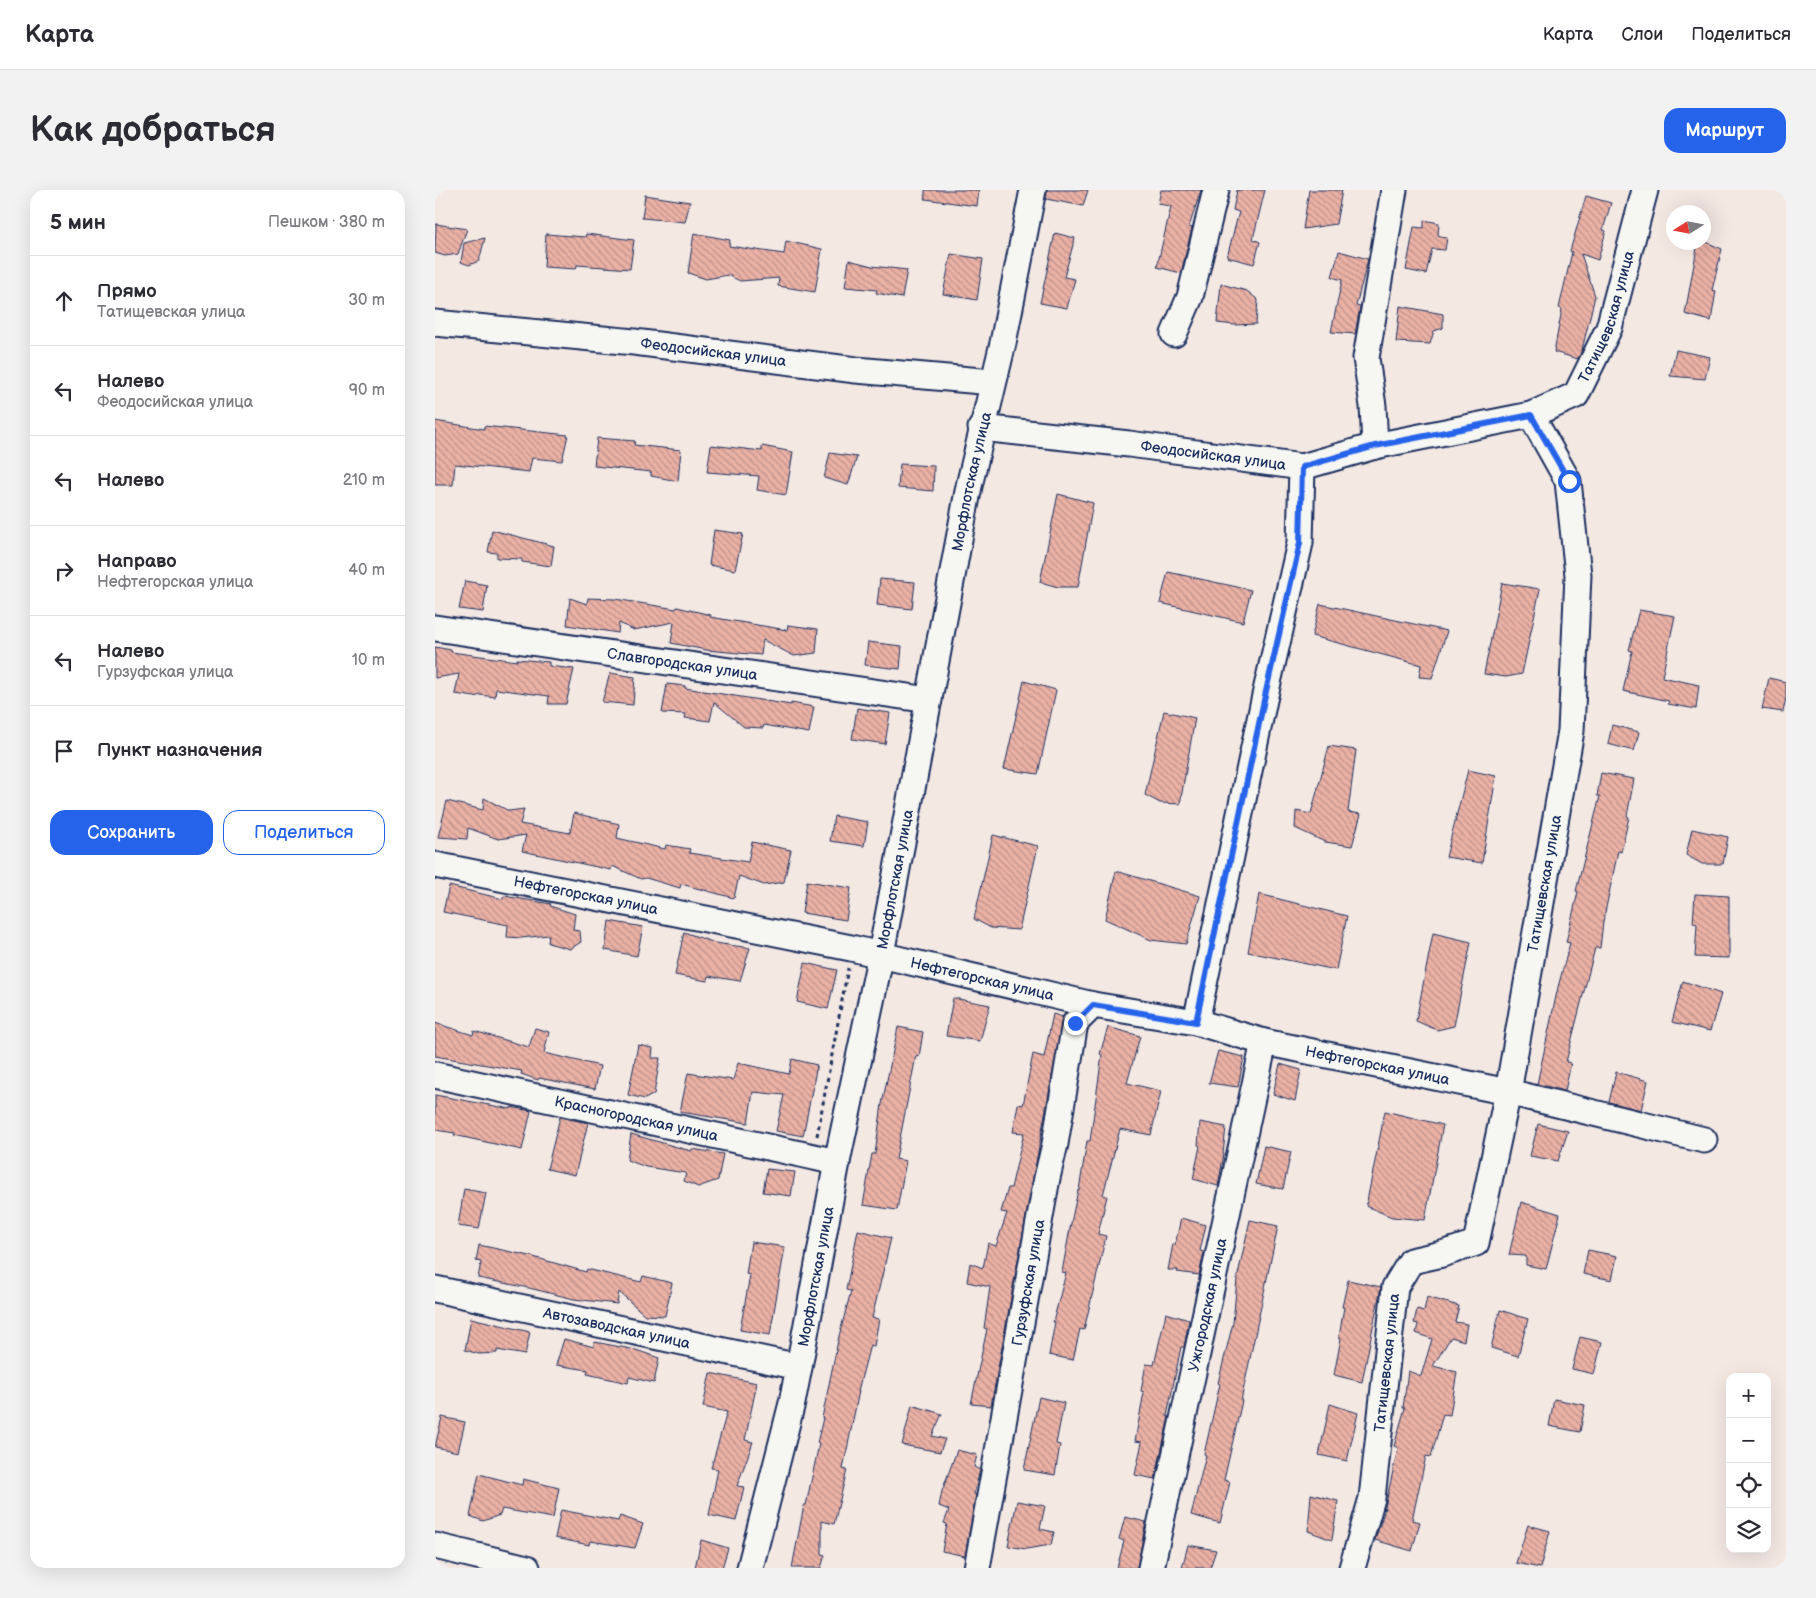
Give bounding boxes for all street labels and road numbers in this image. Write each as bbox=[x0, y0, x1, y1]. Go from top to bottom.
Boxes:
street label: Татищевская улица bbox=[1574, 249, 1639, 386]
street label: Феодосийская улица bbox=[639, 334, 787, 371]
street label: Морфлотская улица bbox=[948, 410, 996, 553]
street label: Феодосийская улица bbox=[1139, 437, 1287, 475]
street label: Славгородская улица bbox=[606, 644, 759, 685]
street label: Морфлотская улица bbox=[873, 808, 918, 951]
street label: Татищевская улица bbox=[1524, 813, 1566, 954]
street label: Нефтегорская улица bbox=[512, 872, 660, 919]
street label: Нефтегорская улица bbox=[908, 953, 1056, 1006]
street label: Нефтегорская улица bbox=[1304, 1042, 1451, 1090]
street label: Красногородская улица bbox=[553, 1092, 720, 1146]
street label: Морфлотская улица bbox=[794, 1205, 839, 1348]
street label: Гурзуфская улица bbox=[1008, 1218, 1049, 1347]
street label: Ужгородская улица bbox=[1184, 1236, 1232, 1374]
street label: Татищевская улица bbox=[1370, 1292, 1404, 1433]
street label: Автозаводская улица bbox=[541, 1303, 692, 1353]

